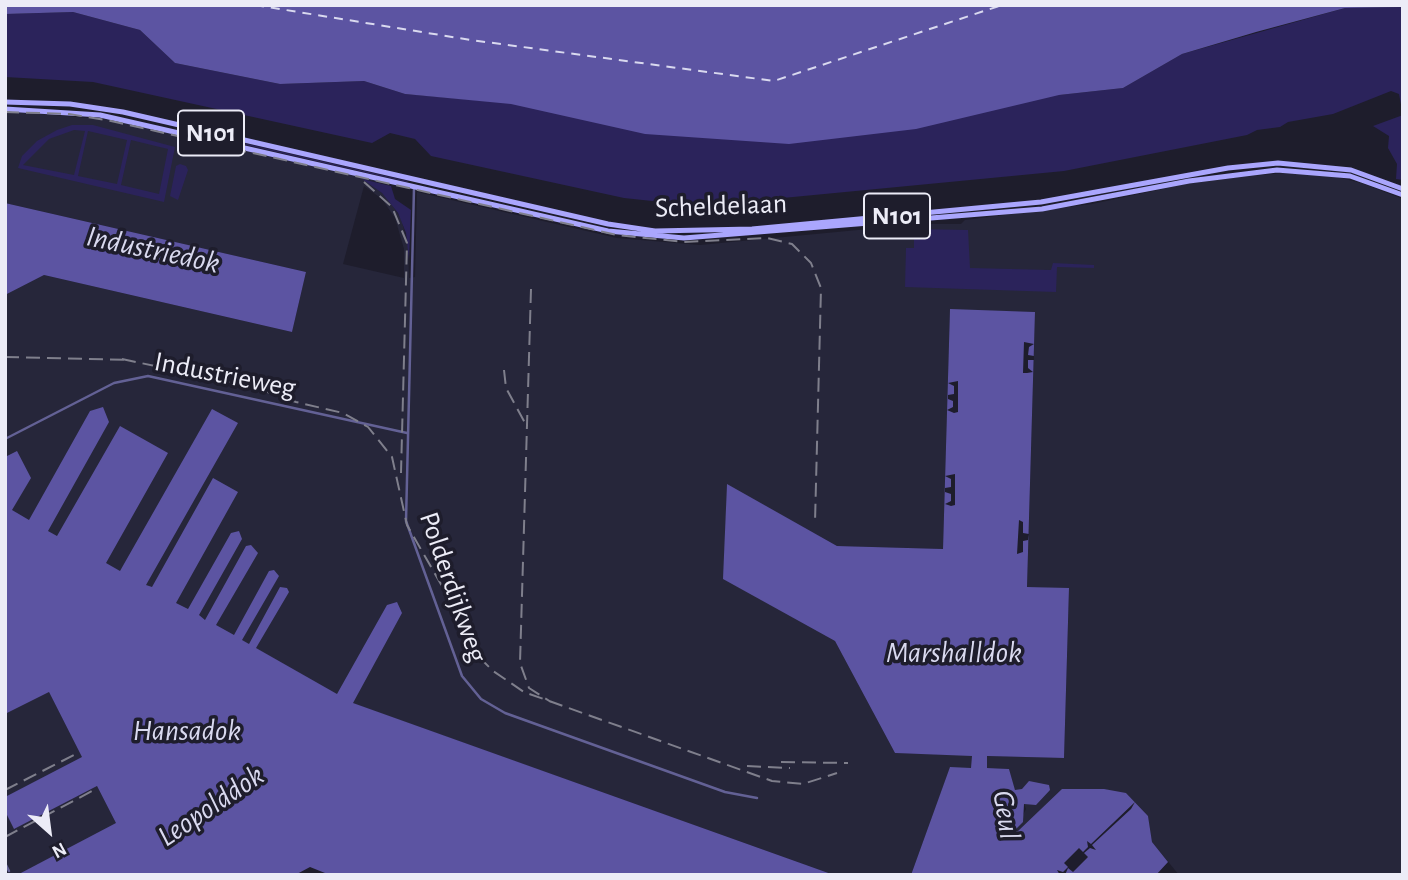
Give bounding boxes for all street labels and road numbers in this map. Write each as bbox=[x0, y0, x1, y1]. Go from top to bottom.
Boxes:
road number: N101 bbox=[178, 110, 244, 156]
street label: Scheldelaan bbox=[654, 187, 788, 225]
road number: N101 bbox=[864, 194, 930, 238]
street label: Industrieweg bbox=[152, 345, 298, 405]
street label: Polderdijkweg bbox=[412, 507, 494, 667]

